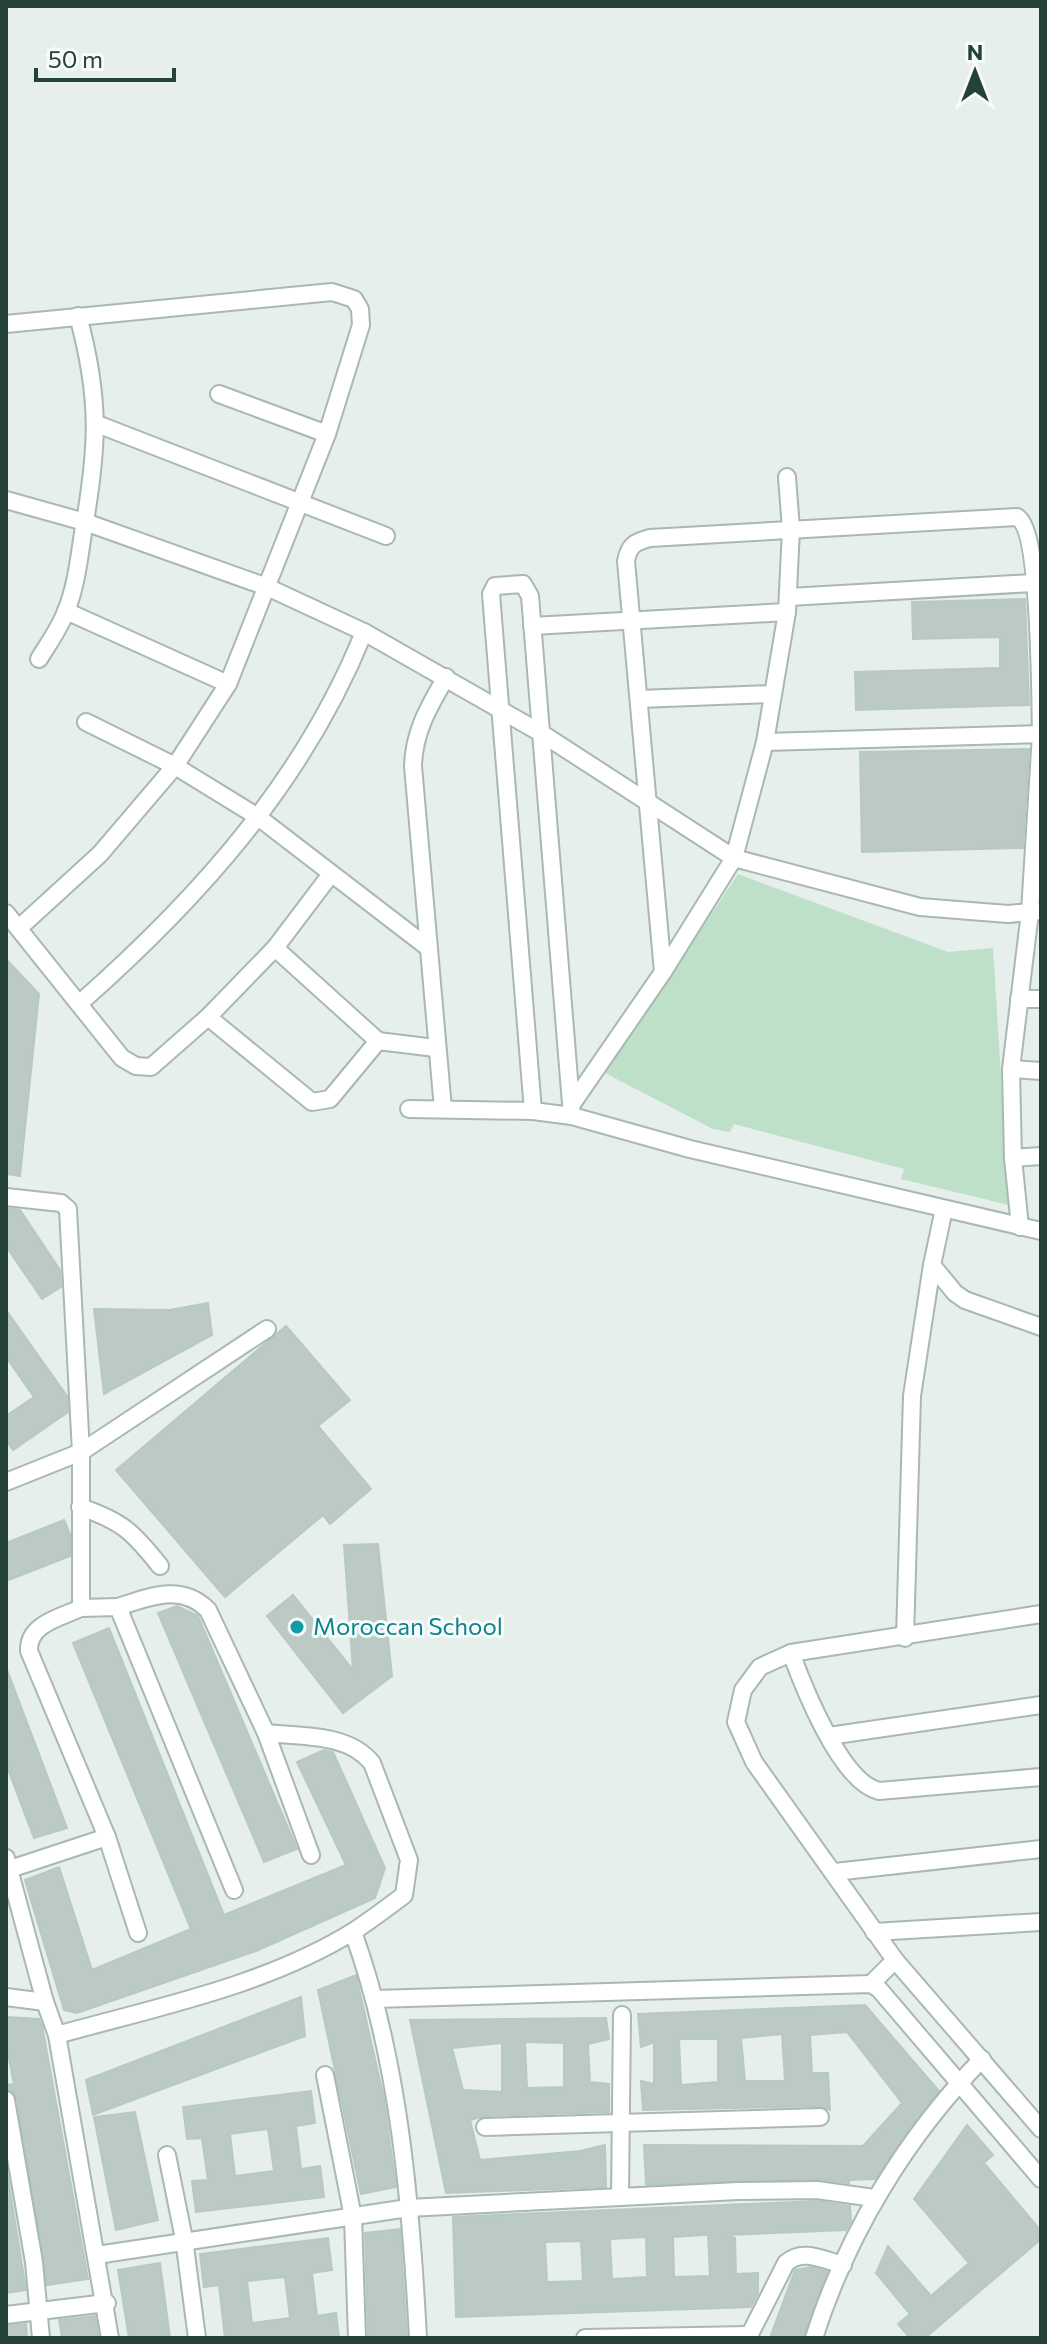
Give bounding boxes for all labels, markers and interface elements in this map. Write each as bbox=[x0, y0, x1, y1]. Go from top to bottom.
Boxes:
scale bar bbox=[36, 32, 174, 82]
north arrow bbox=[935, 32, 1015, 112]
text: N bbox=[967, 38, 983, 65]
text: 50 m bbox=[48, 44, 103, 73]
place label: Moroccan School bbox=[313, 1611, 503, 1640]
marker: Moroccan School bbox=[288, 1618, 306, 1636]

